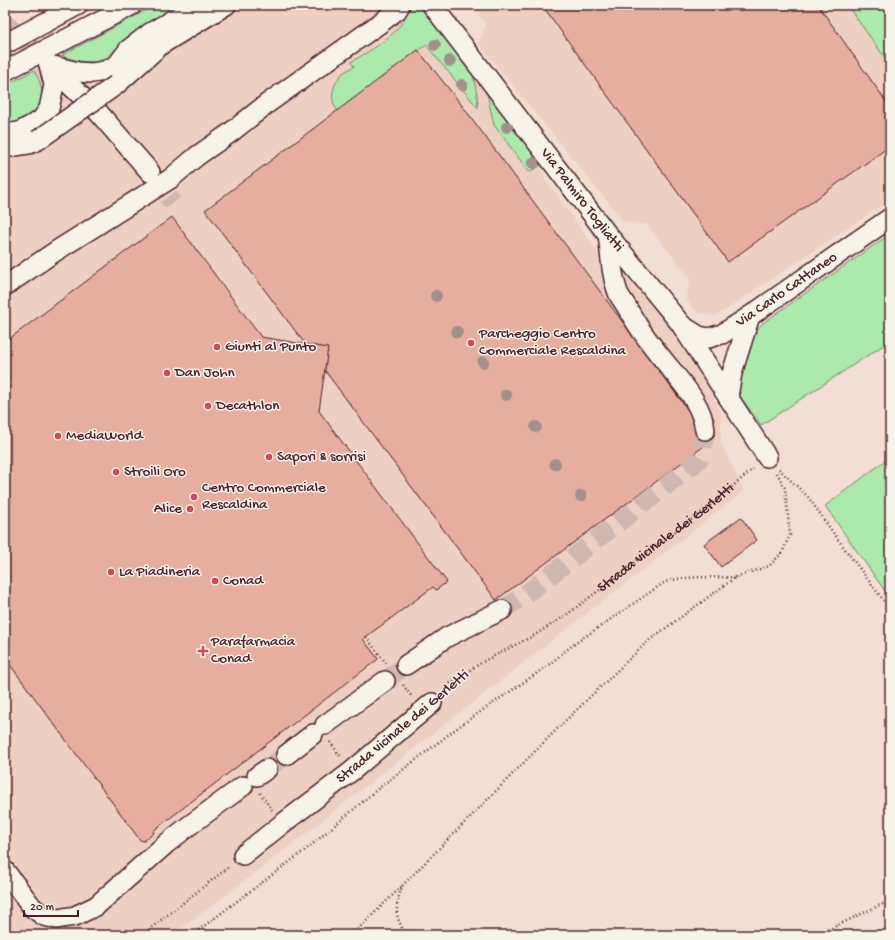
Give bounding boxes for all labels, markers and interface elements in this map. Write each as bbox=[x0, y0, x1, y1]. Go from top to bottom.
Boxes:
street label: Via Palmiro Togliatti bbox=[535, 144, 627, 256]
street label: Via Carlo Cattaneo bbox=[732, 248, 841, 332]
place label: Parcheggio Centro Commerciale Rescaldina bbox=[478, 325, 627, 360]
place label: Giunti al Punto bbox=[225, 338, 317, 356]
marker: Parcheggio Centro Commerciale Rescaldina bbox=[466, 338, 476, 348]
marker: Giunti al Punto bbox=[212, 342, 222, 352]
place label: Dan John bbox=[174, 364, 235, 382]
marker: Dan John bbox=[162, 368, 172, 378]
place label: Decathlon bbox=[215, 397, 279, 415]
marker: Decathlon bbox=[203, 401, 213, 411]
place label: MediaWorld bbox=[66, 427, 144, 445]
marker: MediaWorld bbox=[53, 431, 63, 441]
place label: Sapori & sorrisi bbox=[277, 448, 366, 466]
marker: Sapori & sorrisi bbox=[264, 452, 274, 462]
place label: Stroili Oro bbox=[124, 463, 186, 481]
marker: Stroili Oro bbox=[111, 467, 121, 477]
place label: Centro Commerciale Rescaldina bbox=[202, 479, 326, 514]
street label: Strada vicinale dei Gerletti bbox=[594, 480, 738, 597]
marker: Centro Commerciale Rescaldina bbox=[189, 492, 199, 502]
place label: Alice bbox=[154, 500, 182, 518]
marker: Alice bbox=[185, 504, 195, 514]
place label: La Piadineria bbox=[119, 563, 201, 581]
marker: La Piadineria bbox=[106, 567, 116, 577]
place label: Conad bbox=[223, 572, 264, 590]
marker: Conad bbox=[210, 576, 220, 586]
place label: Parafarmacia Conad bbox=[210, 633, 296, 668]
marker: Parafarmacia Conad bbox=[198, 646, 208, 656]
street label: Strada vicinale dei Gerletti bbox=[333, 666, 473, 788]
scale bar bbox=[24, 892, 78, 918]
text: 20 m bbox=[30, 901, 55, 915]

